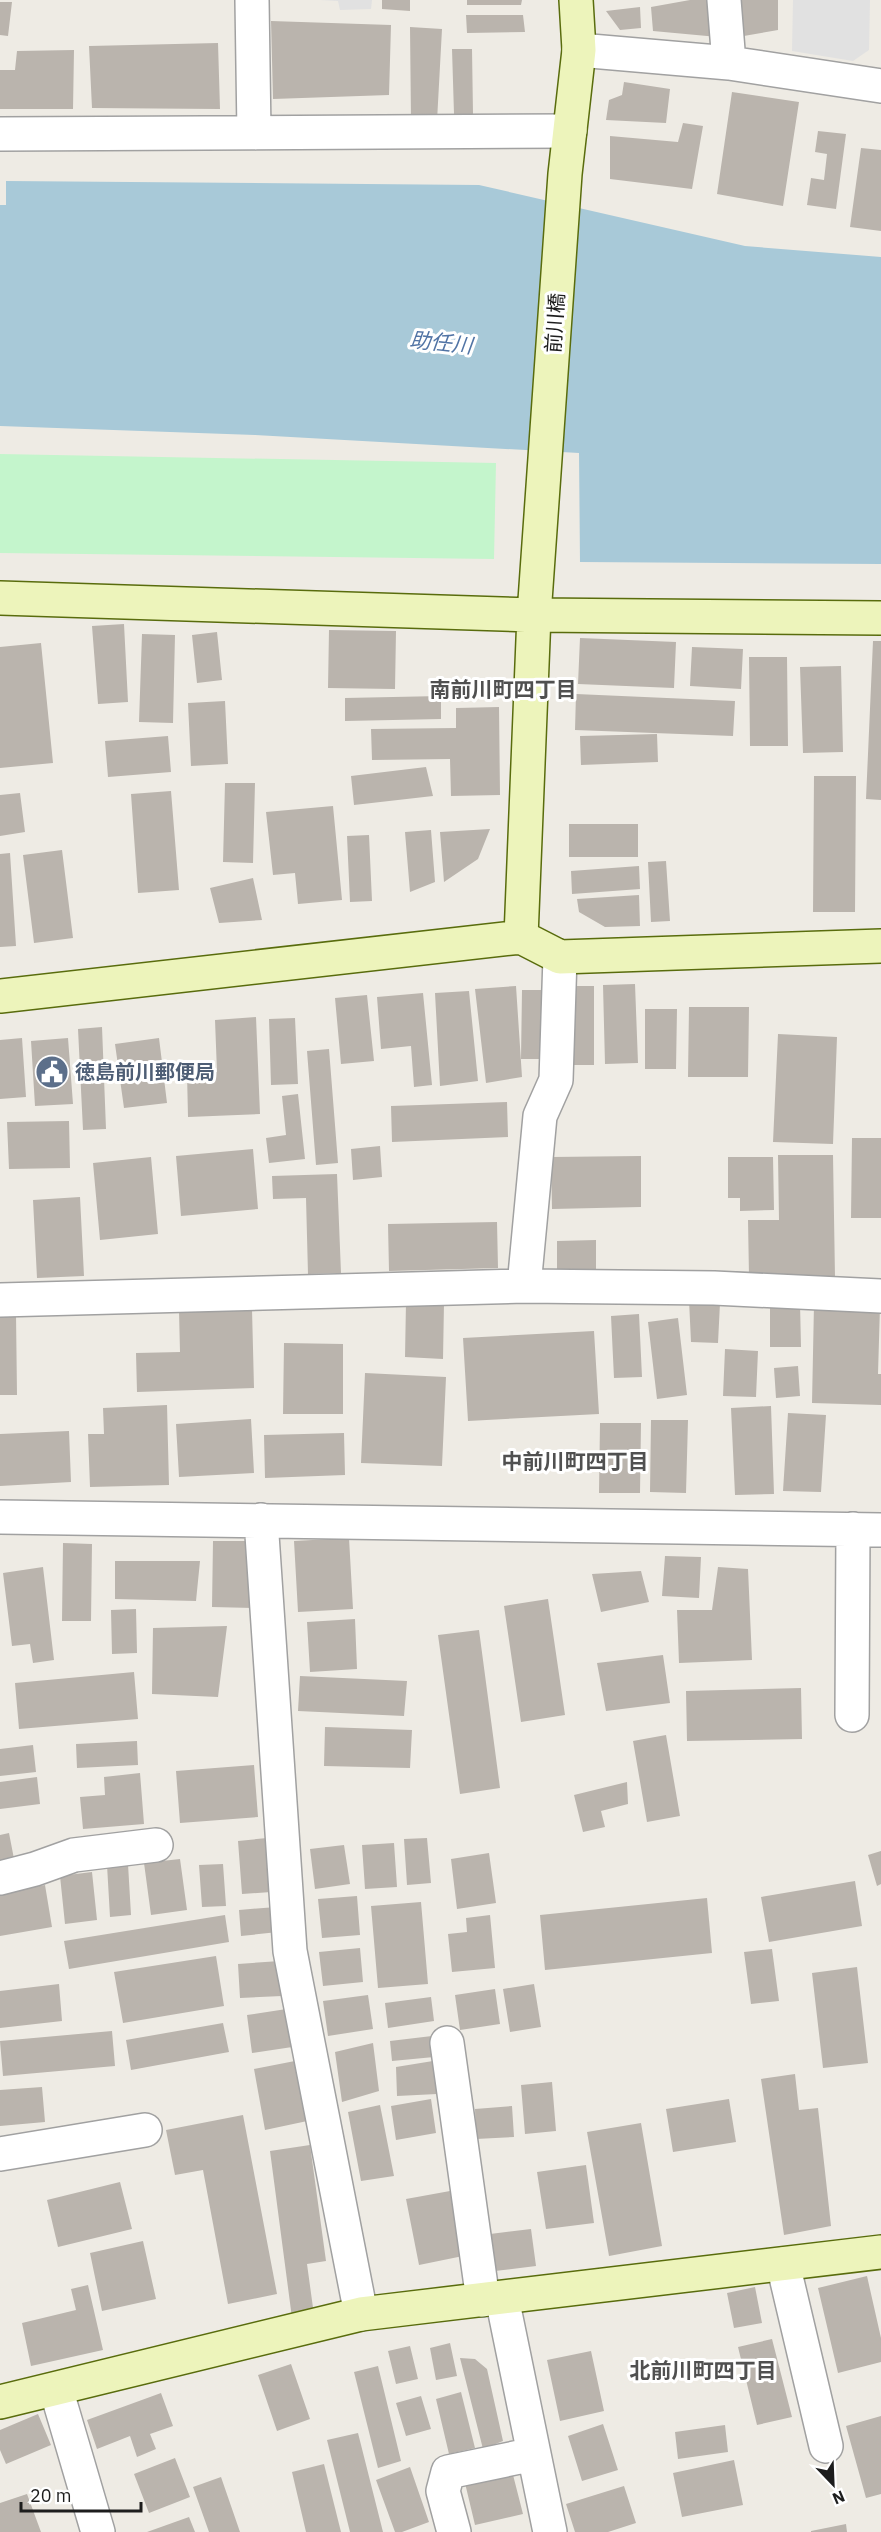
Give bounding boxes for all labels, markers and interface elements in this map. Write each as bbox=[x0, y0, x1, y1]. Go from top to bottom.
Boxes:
street label: 前川橋 bbox=[539, 292, 570, 354]
water label: 助任川 bbox=[408, 325, 476, 359]
district label: 南前川町四丁目 bbox=[430, 675, 577, 703]
public building icon: 徳島前川郵便局 bbox=[34, 1054, 70, 1090]
place label: 徳島前川郵便局 bbox=[75, 1058, 215, 1085]
district label: 中前川町四丁目 bbox=[502, 1447, 649, 1475]
district label: 北前川町四丁目 bbox=[630, 2356, 777, 2384]
north arrow bbox=[803, 2454, 863, 2514]
scale bar bbox=[21, 2475, 141, 2513]
text: 20 m bbox=[30, 2484, 72, 2507]
text: N bbox=[830, 2486, 848, 2509]

